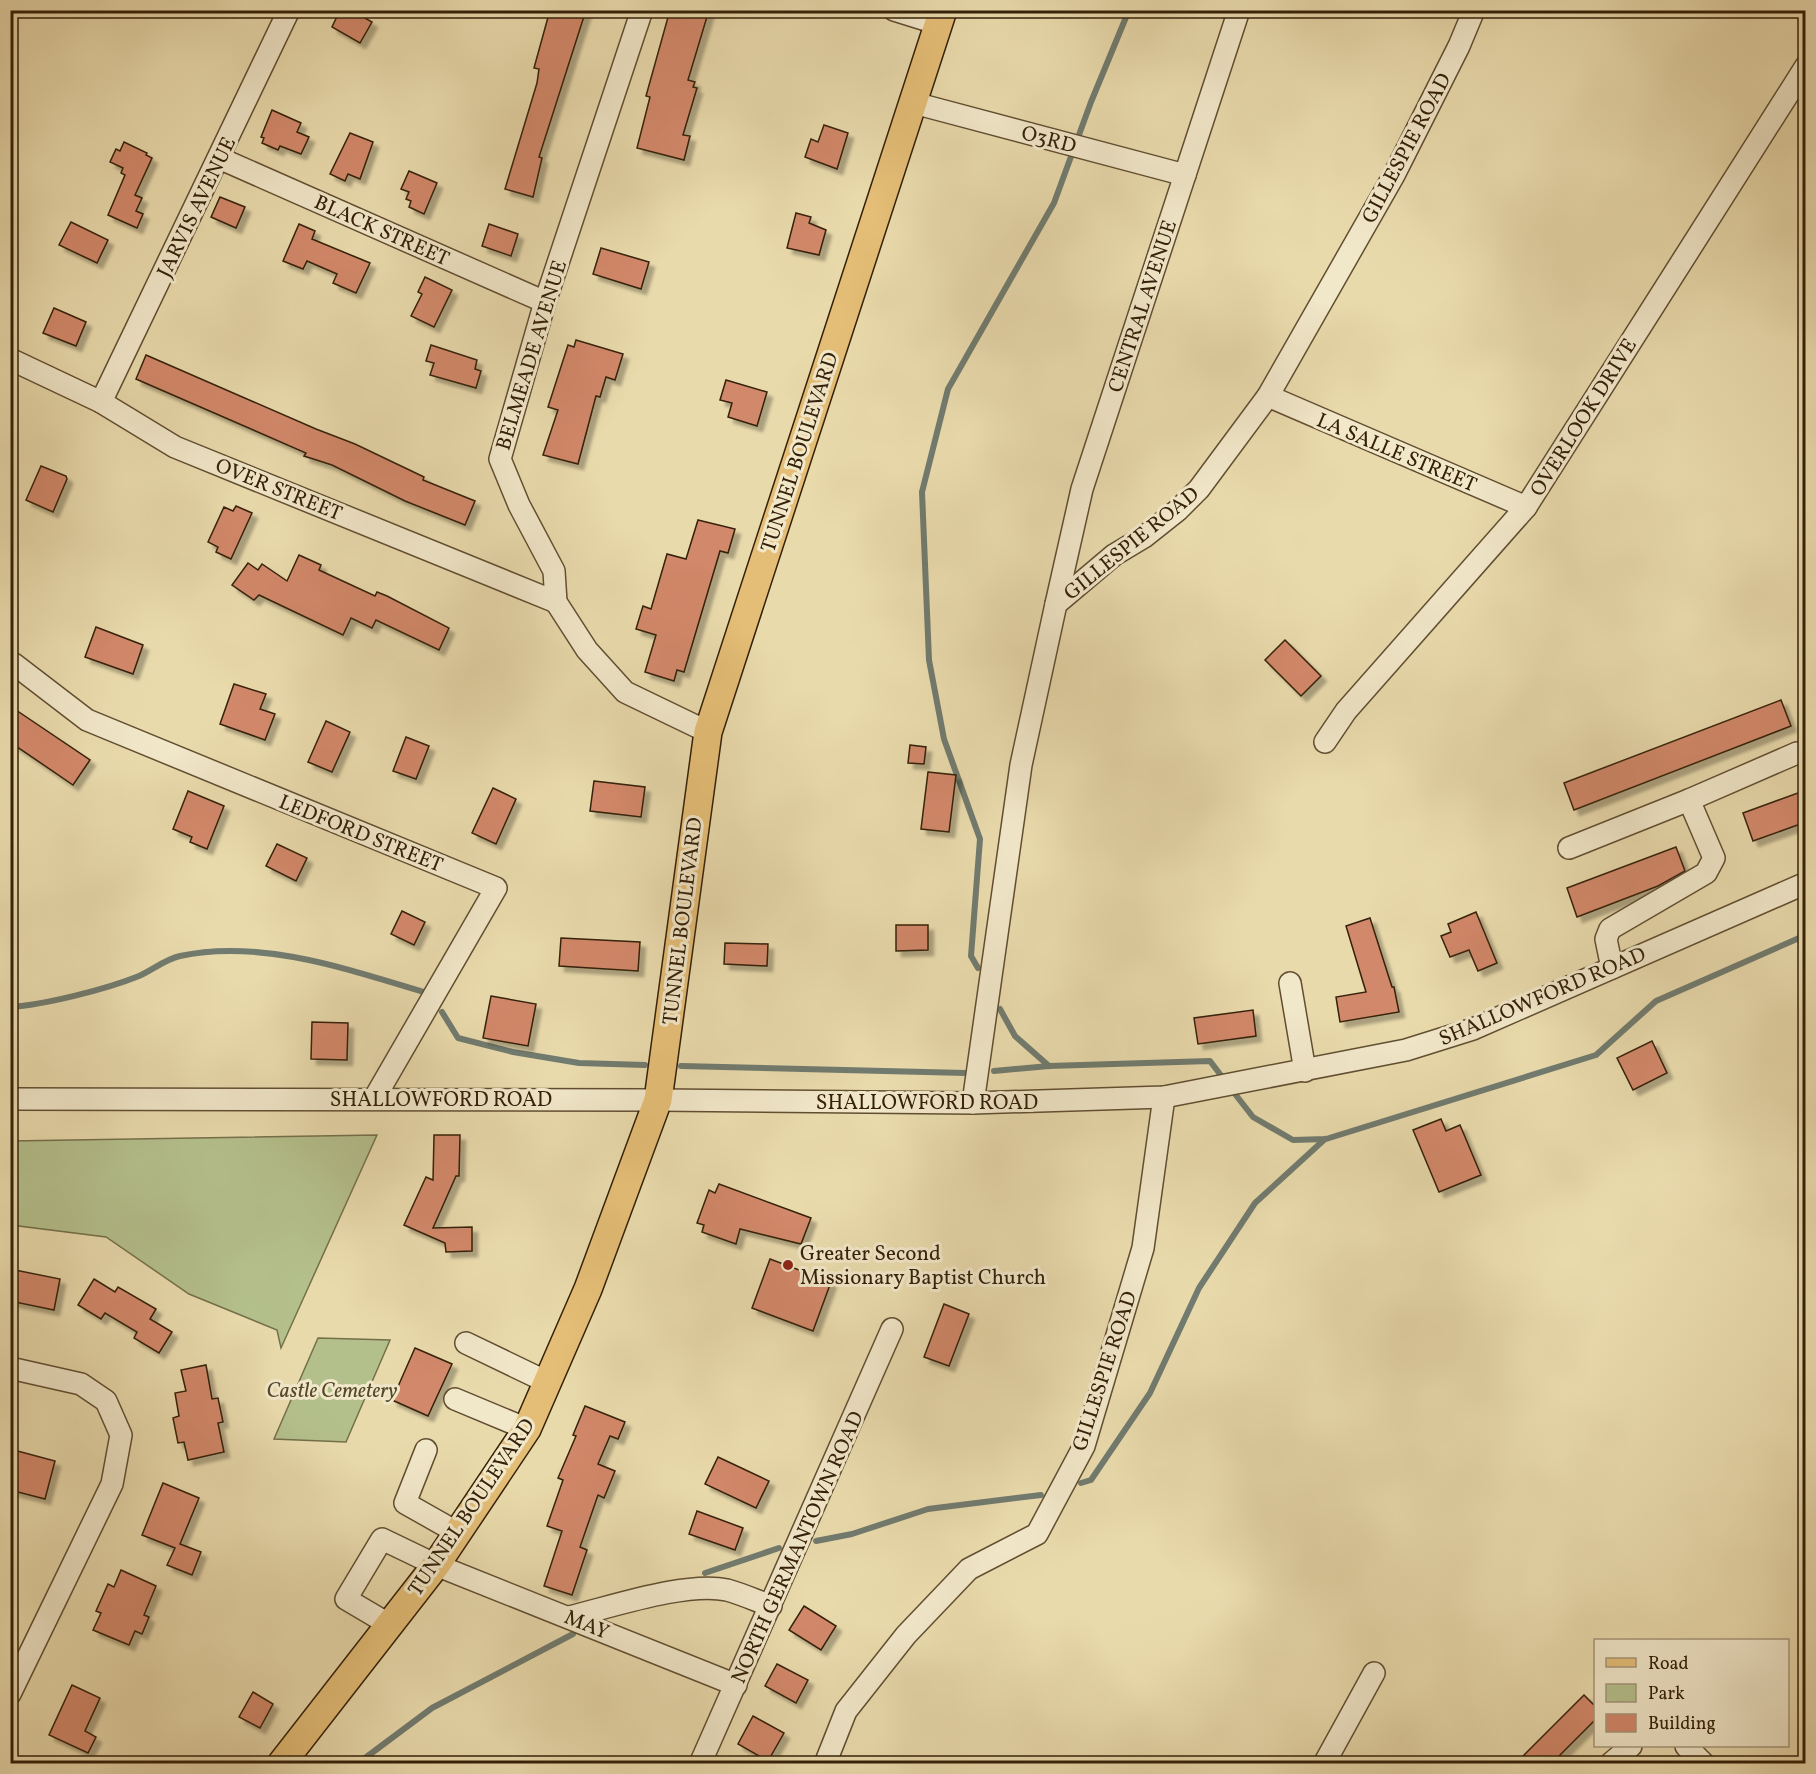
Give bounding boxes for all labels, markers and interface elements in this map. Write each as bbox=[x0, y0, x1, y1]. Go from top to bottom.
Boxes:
street label: GILLESPIE ROAD bbox=[1355, 68, 1459, 229]
street label: O3RD bbox=[1018, 119, 1079, 162]
street label: JARVIS AVENUE bbox=[151, 132, 244, 283]
street label: BLACK STREET bbox=[309, 189, 454, 274]
street label: CENTRAL AVENUE bbox=[1102, 216, 1185, 396]
street label: BELMEADE AVENUE bbox=[490, 257, 575, 454]
street label: OVERLOOK DRIVE bbox=[1524, 333, 1645, 502]
street label: TUNNEL BOULEVARD bbox=[754, 349, 846, 556]
street label: LA SALLE STREET bbox=[1312, 407, 1481, 500]
street label: OVER STREET bbox=[211, 452, 346, 529]
street label: GILLESPIE ROAD bbox=[1058, 481, 1206, 608]
street label: LEDFORD STREET bbox=[274, 788, 447, 881]
street label: TUNNEL BOULEVARD bbox=[656, 816, 711, 1027]
street label: SHALLOWFORD ROAD bbox=[1435, 941, 1651, 1054]
street label: SHALLOWFORD ROAD bbox=[330, 1086, 552, 1115]
street label: SHALLOWFORD ROAD bbox=[816, 1089, 1038, 1118]
place label: Greater Second Missionary Baptist Church bbox=[800, 1240, 1046, 1293]
marker: Greater Second Missionary Baptist Church bbox=[781, 1258, 795, 1272]
street label: GILLESPIE ROAD bbox=[1066, 1288, 1145, 1455]
park label: Castle Cemetery bbox=[266, 1377, 398, 1406]
street label: NORTH GERMANTOWN ROAD bbox=[725, 1407, 872, 1688]
street label: TUNNEL BOULEVARD bbox=[402, 1413, 543, 1603]
street label: MAY bbox=[560, 1603, 613, 1647]
legend bbox=[1594, 1639, 1789, 1747]
text: Road bbox=[1648, 1652, 1689, 1677]
text: Park bbox=[1648, 1682, 1685, 1707]
text: Building bbox=[1648, 1712, 1716, 1737]

